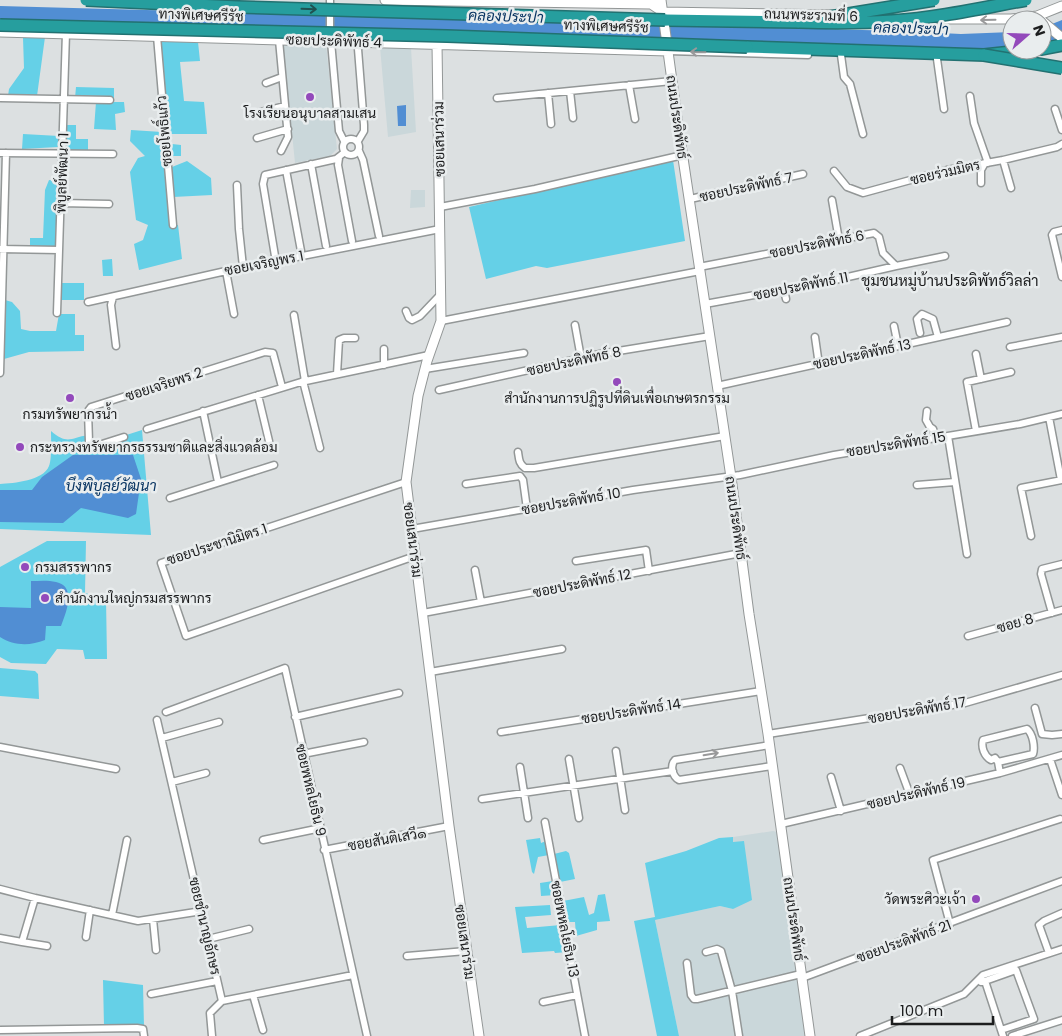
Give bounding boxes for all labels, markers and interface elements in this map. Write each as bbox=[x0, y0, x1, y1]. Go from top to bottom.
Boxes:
street label: ถนนพระรามที่ 6 bbox=[764, 1, 859, 27]
street label: ทางพิเศษศรีรัช bbox=[158, 4, 244, 26]
one-way arrow bbox=[301, 4, 317, 14]
water label: คลองประปา bbox=[468, 4, 544, 28]
north arrow bbox=[1002, 10, 1052, 60]
street label: ทางพิเศษศรีรัช bbox=[563, 15, 649, 37]
one-way arrow bbox=[980, 15, 996, 25]
water label: คลองประปา bbox=[873, 16, 949, 40]
text: N bbox=[1028, 22, 1050, 39]
street label: ซอยประดิพัทธ์ 4 bbox=[286, 29, 382, 53]
one-way arrow bbox=[691, 47, 707, 57]
street label: ถนนประดิพัทธ์ bbox=[661, 74, 693, 161]
marker: โรงเรียนอนุบาลสามเสน bbox=[304, 91, 316, 103]
street label: ซอยโพธิ์แก้ว bbox=[149, 95, 177, 168]
street label: ซอยเสนาร่วม bbox=[428, 101, 450, 177]
place label: โรงเรียนอนุบาลสามเสน bbox=[243, 103, 376, 123]
street label: พิบูลย์พัฒนา 1 bbox=[51, 132, 73, 214]
street label: ซอยร่วมมิตร bbox=[908, 154, 982, 190]
street label: ซอยประดิพัทธ์ 7 bbox=[698, 167, 795, 207]
street label: ซอยประดิพัทธ์ 6 bbox=[768, 225, 866, 263]
street label: ซอยเจริญพร 1 bbox=[223, 246, 305, 280]
street label: ซอยประดิพัทธ์ 11 bbox=[752, 267, 850, 305]
district label: ชุมชนหมู่บ้านประดิพัทธ์วิลล่า bbox=[861, 270, 1039, 292]
street label: ซอยประดิพัทธ์ 13 bbox=[811, 334, 913, 374]
street label: ซอยประดิพัทธ์ 8 bbox=[525, 341, 623, 381]
street label: ซอยเจริยพร 2 bbox=[123, 362, 205, 406]
marker: สำนักงานการปฏิรูปที่ดินเพื่อเกษตรกรรม bbox=[611, 376, 623, 388]
place label: สำนักงานการปฏิรูปที่ดินเพื่อเกษตรกรรม bbox=[504, 386, 730, 408]
marker: กรมทรัพยากรน้ำ bbox=[64, 392, 76, 404]
place label: กรมทรัพยากรน้ำ bbox=[23, 402, 117, 424]
street label: ซอยประดิพัทธ์ 15 bbox=[845, 426, 947, 462]
place label: กระทรวงทรัพยากรธรรมชาติและสิ่งแวดล้อม bbox=[30, 436, 278, 457]
marker: กระทรวงทรัพยากรธรรมชาติและสิ่งแวดล้อม bbox=[14, 441, 26, 453]
water label: บึงพิบูลย์วัฒนา bbox=[65, 475, 157, 496]
street label: ถนนประดิพัทธ์ bbox=[720, 475, 752, 562]
street label: ซอยประดิพัทธ์ 10 bbox=[520, 482, 622, 520]
street label: ซอยเสนาร่วม bbox=[398, 501, 428, 579]
street label: ซอยประชานิมิตร 1 bbox=[164, 518, 270, 570]
place label: กรมสรรพากร bbox=[35, 557, 112, 577]
marker: กรมสรรพากร bbox=[19, 561, 31, 573]
street label: ซอยประดิพัทธ์ 12 bbox=[531, 564, 633, 602]
place label: สำนักงานใหญ่กรมสรรพากร bbox=[55, 588, 212, 608]
marker: สำนักงานใหญ่กรมสรรพากร bbox=[39, 592, 51, 604]
street label: ซอย 8 bbox=[994, 608, 1036, 638]
street label: ซอยประดิพัทธ์ 17 bbox=[866, 691, 968, 728]
street label: ซอยประดิพัทธ์ 14 bbox=[580, 693, 682, 729]
street label: ซอยพหลโยธิน 9 bbox=[291, 742, 331, 838]
one-way arrow bbox=[703, 748, 719, 758]
street label: ซอยประดิพัทธ์ 19 bbox=[865, 772, 967, 814]
street label: ซอยสันติเสวี๑ bbox=[346, 822, 428, 856]
street label: ซอยชำนาญอักษร bbox=[184, 875, 226, 977]
street label: ถนนประดิพัทธ์ bbox=[778, 876, 810, 963]
street label: ซอยพหลโยธิน 13 bbox=[546, 879, 584, 979]
place label: วัดพระศิวะเจ้า bbox=[884, 889, 966, 909]
marker: วัดพระศิวะเจ้า bbox=[970, 893, 982, 905]
street label: ซอยเสนาร่วม bbox=[450, 903, 480, 981]
street label: ซอยประดิพัทธ์ 21 bbox=[854, 915, 954, 967]
scale bar bbox=[892, 994, 993, 1026]
text: 100 m bbox=[900, 1000, 943, 1021]

